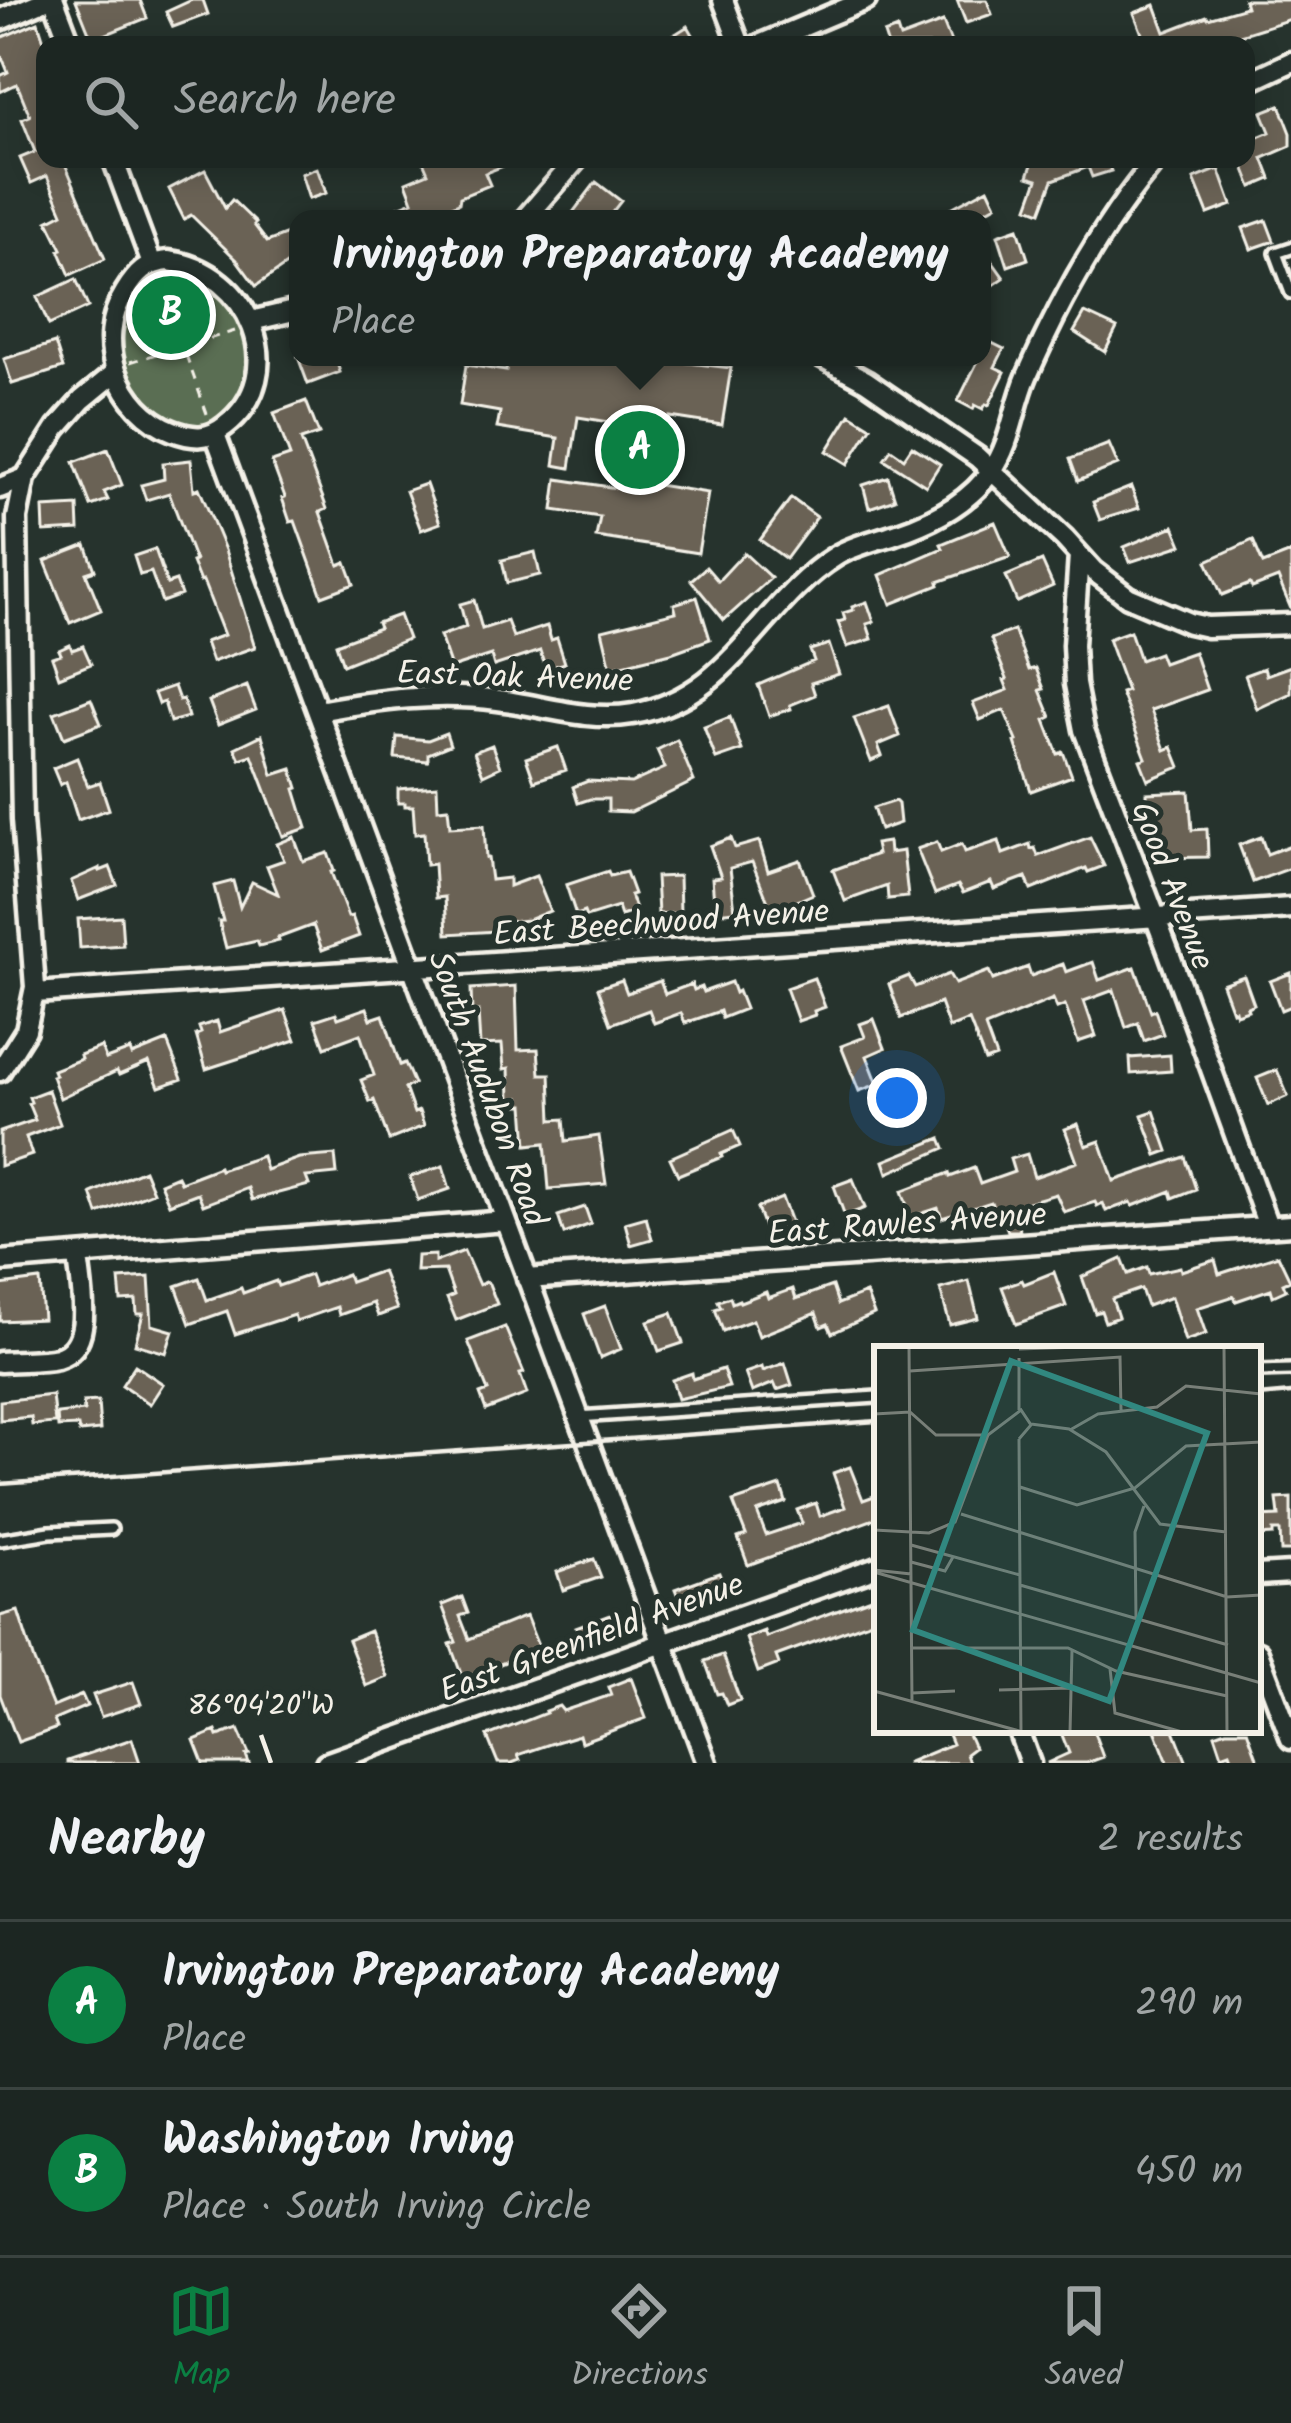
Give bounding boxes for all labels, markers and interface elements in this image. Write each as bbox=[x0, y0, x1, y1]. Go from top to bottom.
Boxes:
search box bbox=[36, 36, 1255, 168]
text: Search here bbox=[174, 66, 396, 138]
icon: search bbox=[78, 69, 144, 135]
popup bbox=[289, 210, 991, 366]
text: Irvington Preparatory Academy bbox=[331, 221, 949, 293]
pin: B bbox=[132, 270, 210, 360]
text: Place bbox=[331, 293, 415, 355]
pin: A bbox=[601, 405, 679, 495]
street label: East Oak Avenue bbox=[396, 648, 634, 709]
street label: Good Avenue bbox=[1114, 794, 1227, 978]
street label: East Beechwood Avenue bbox=[491, 886, 831, 963]
street label: South Audubon Road bbox=[411, 944, 561, 1236]
your location bbox=[867, 1068, 927, 1128]
street label: East Rawles Avenue bbox=[766, 1189, 1048, 1262]
inset map bbox=[874, 1346, 1261, 1733]
street label: East Greenfield Avenue bbox=[433, 1560, 752, 1719]
text: 86°04'20"W bbox=[188, 1683, 334, 1731]
text: Nearby bbox=[48, 1801, 205, 1882]
text: 2 results bbox=[1098, 1810, 1243, 1872]
text: Irvington Preparatory Academy bbox=[162, 1938, 780, 2010]
text: A bbox=[75, 1974, 99, 2036]
text: 290 m bbox=[1135, 1974, 1243, 2036]
text: Place bbox=[162, 2010, 246, 2072]
text: Washington Irving bbox=[162, 2106, 515, 2178]
text: B bbox=[75, 2142, 99, 2204]
text: 450 m bbox=[1134, 2142, 1243, 2204]
text: Place · South Irving Circle bbox=[162, 2178, 591, 2240]
tab: Map bbox=[168, 2278, 234, 2403]
tab: Directions bbox=[571, 2278, 708, 2403]
tab: Saved bbox=[1044, 2278, 1123, 2403]

